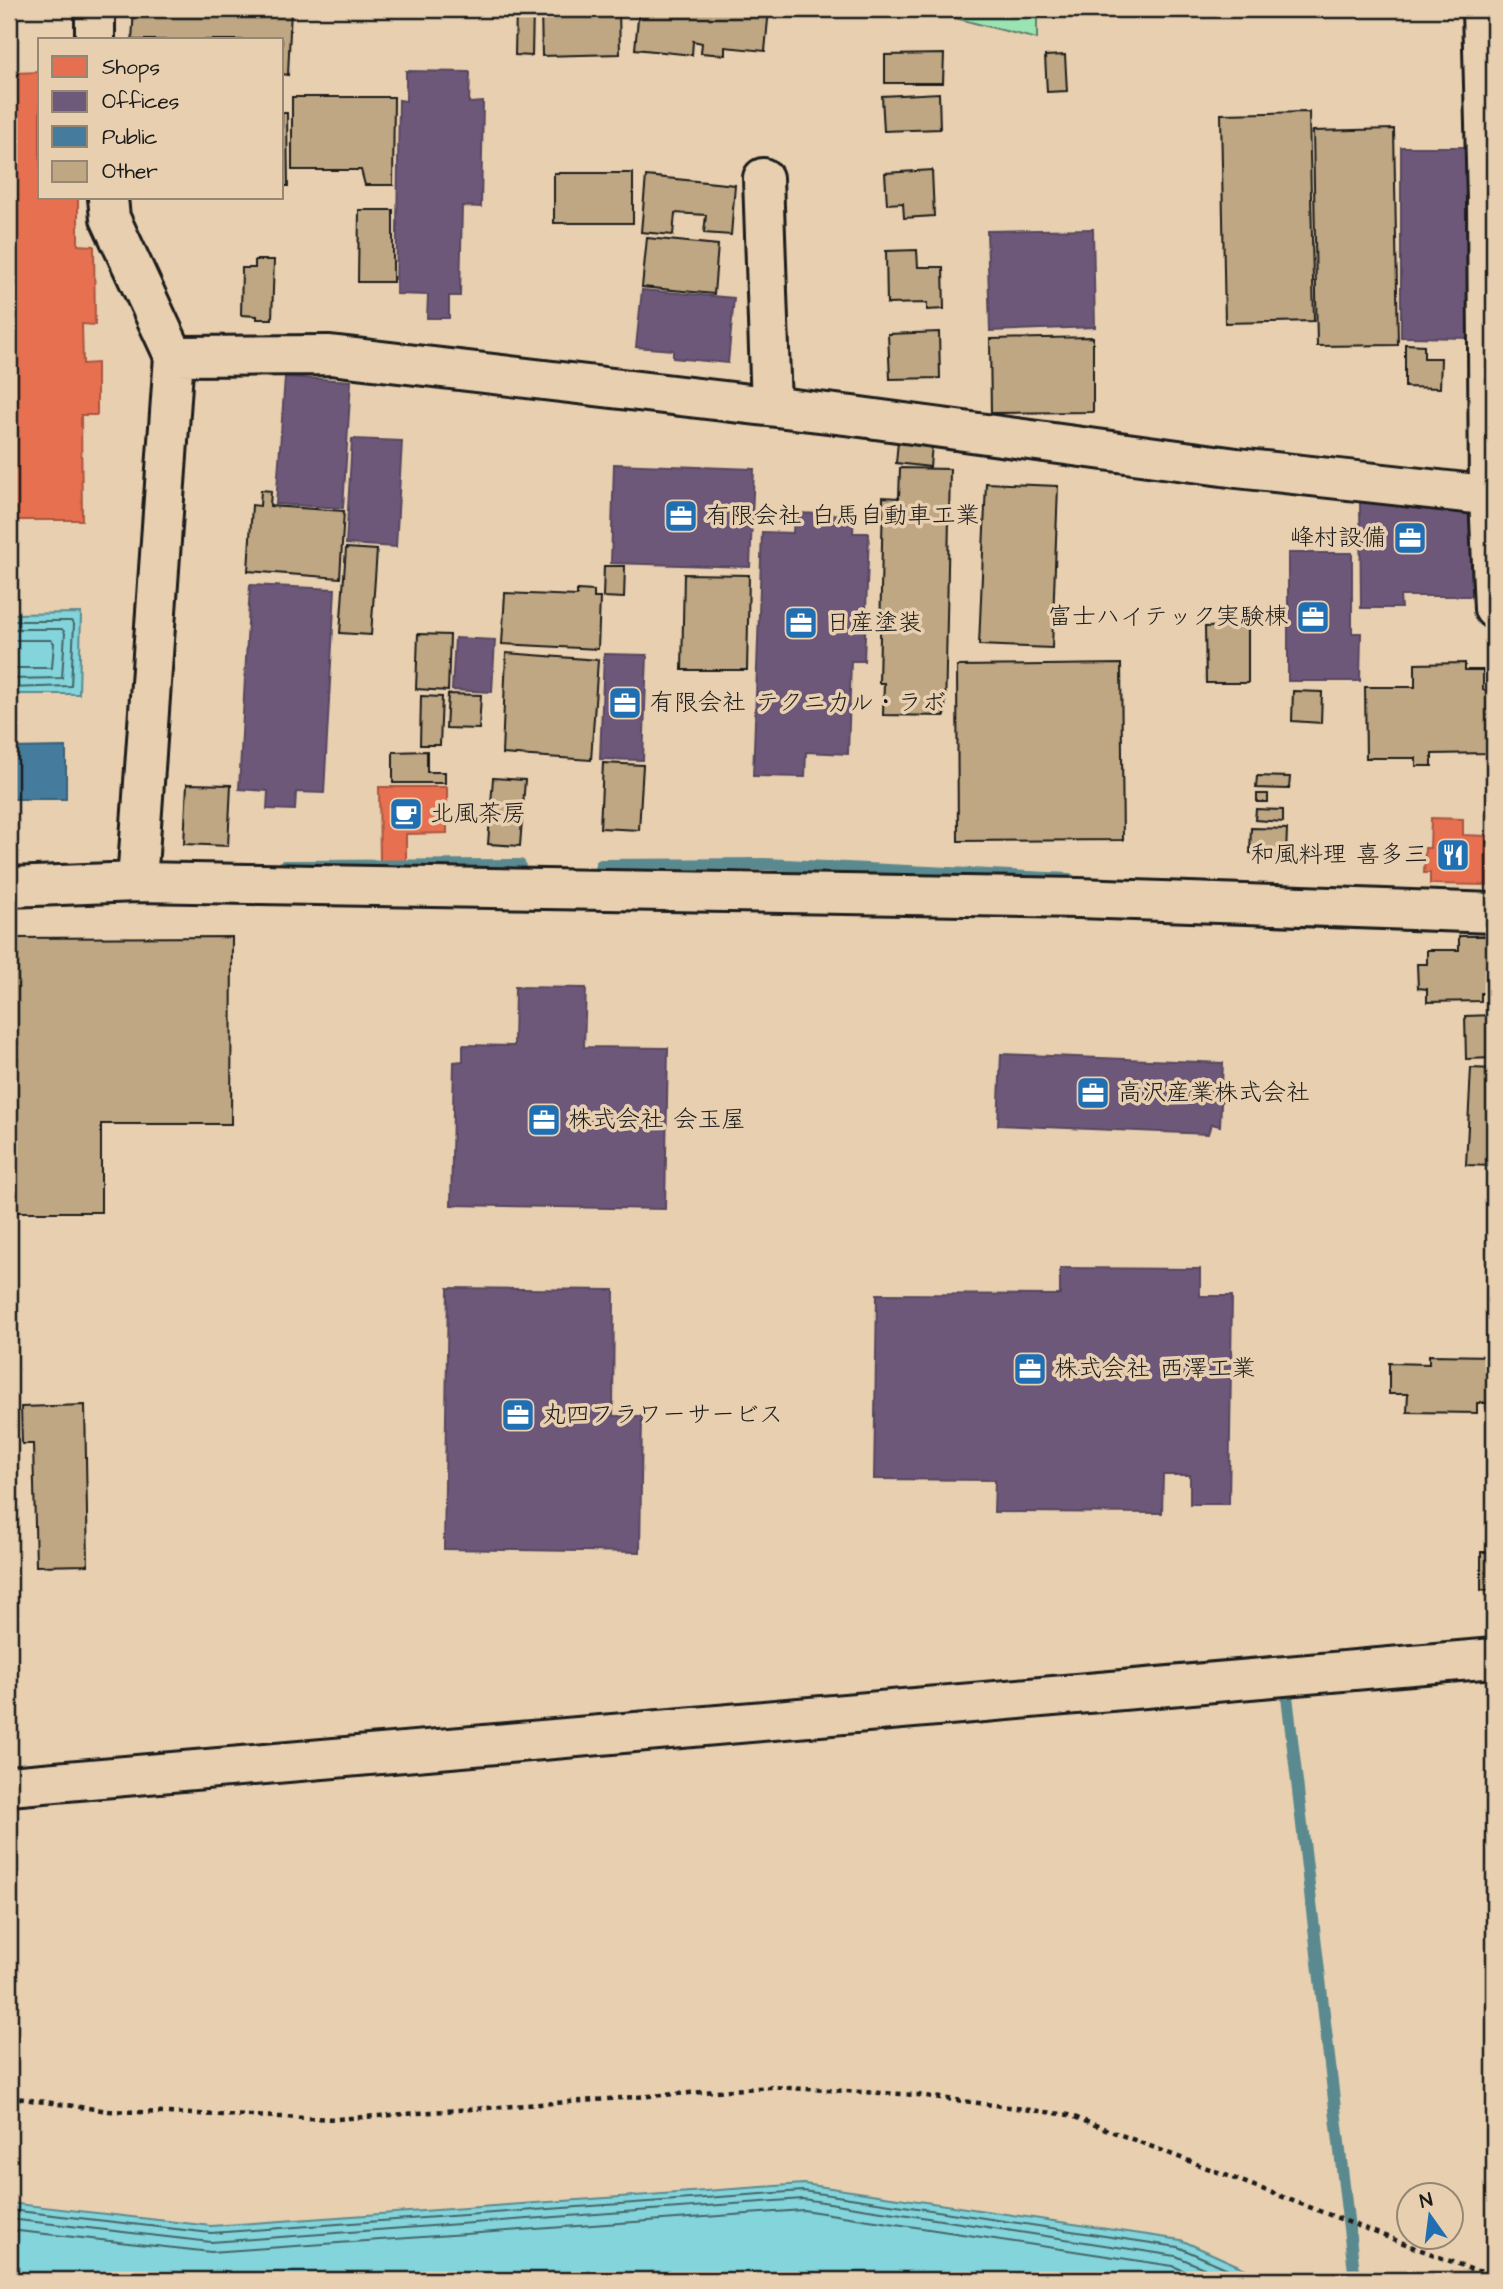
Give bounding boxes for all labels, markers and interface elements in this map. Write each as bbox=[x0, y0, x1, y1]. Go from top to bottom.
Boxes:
legend bbox=[38, 38, 284, 200]
text: Shops bbox=[102, 53, 160, 83]
text: Offices bbox=[102, 87, 179, 116]
text: Public bbox=[102, 123, 158, 152]
text: Other bbox=[102, 157, 158, 186]
office icon: 有限会社 白馬自動車工業 bbox=[662, 497, 700, 535]
place label: 有限会社 白馬自動車工業 bbox=[706, 499, 980, 533]
office icon: 峰村設備 bbox=[1391, 519, 1429, 557]
place label: 峰村設備 bbox=[1290, 521, 1386, 555]
office icon: 富士ハイテック実験棟 bbox=[1294, 598, 1332, 636]
place label: 富士ハイテック実験棟 bbox=[1048, 600, 1288, 634]
office icon: 日産塗装 bbox=[782, 604, 820, 642]
place label: 日産塗装 bbox=[826, 606, 922, 640]
office icon: 有限会社 テクニカル・ラボ bbox=[606, 684, 644, 722]
place label: 有限会社 テクニカル・ラボ bbox=[650, 686, 946, 720]
cafe icon: 北風茶房 bbox=[387, 795, 425, 833]
place label: 北風茶房 bbox=[430, 797, 526, 831]
restaurant icon: 和風料理 喜多三 bbox=[1434, 836, 1472, 874]
place label: 和風料理 喜多三 bbox=[1250, 838, 1428, 872]
office icon: 高沢産業株式会社 bbox=[1074, 1074, 1112, 1112]
place label: 高沢産業株式会社 bbox=[1118, 1076, 1310, 1110]
office icon: 株式会社 会玉屋 bbox=[525, 1101, 563, 1139]
place label: 株式会社 会玉屋 bbox=[568, 1103, 746, 1137]
office icon: 株式会社 西澤工業 bbox=[1011, 1350, 1049, 1388]
place label: 株式会社 西澤工業 bbox=[1054, 1352, 1256, 1386]
office icon: 丸四フラワーサービス bbox=[499, 1396, 537, 1434]
place label: 丸四フラワーサービス bbox=[542, 1398, 783, 1432]
north arrow bbox=[1394, 2180, 1464, 2250]
text: N bbox=[1417, 2186, 1435, 2216]

